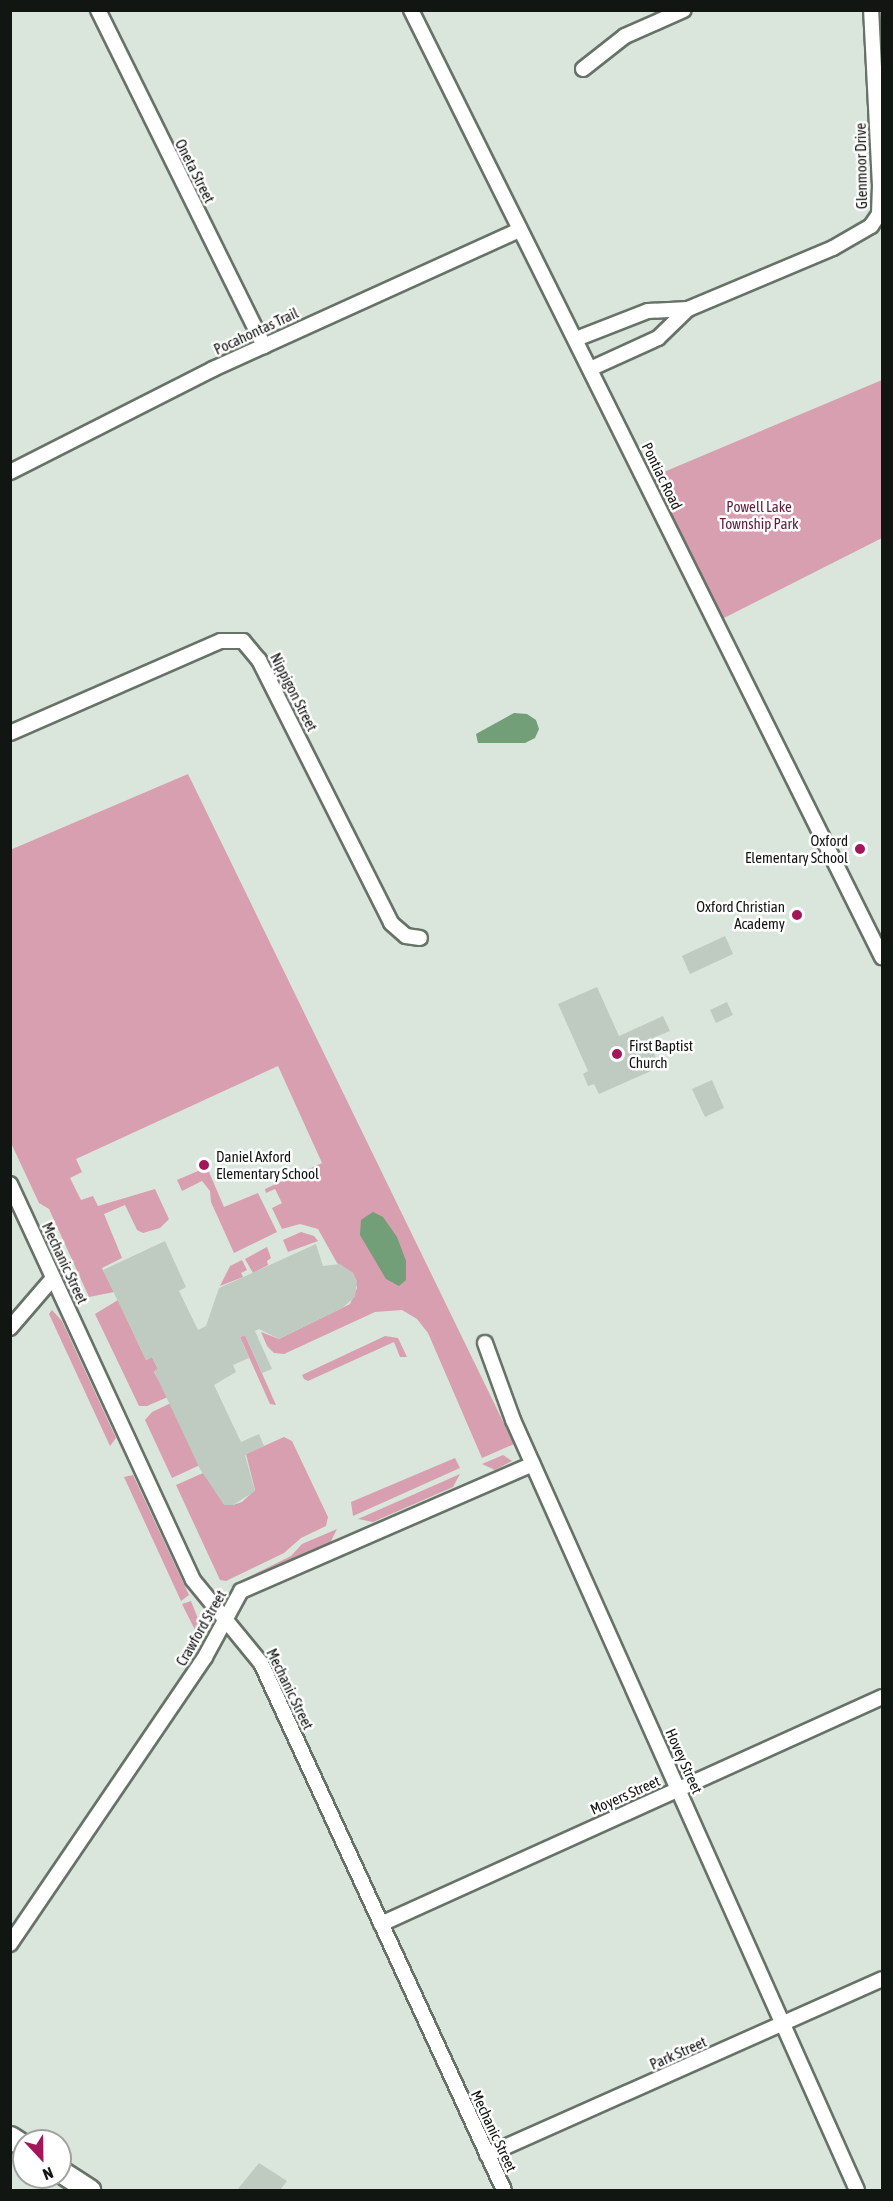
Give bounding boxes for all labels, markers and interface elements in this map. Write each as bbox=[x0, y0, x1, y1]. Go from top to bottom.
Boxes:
street label: Glenmoor Drive bbox=[851, 123, 871, 209]
street label: Oneta Street bbox=[171, 136, 219, 206]
street label: Pocahontas Trail bbox=[211, 304, 301, 358]
street label: Pontiac Road bbox=[638, 439, 686, 513]
park label: Powell Lake Township Park bbox=[719, 497, 799, 532]
street label: Nippigon Street bbox=[267, 650, 321, 734]
place label: Oxford Elementary School bbox=[745, 831, 848, 866]
marker: Oxford Elementary School bbox=[853, 842, 867, 856]
place label: Oxford Christian Academy bbox=[696, 897, 785, 932]
marker: Oxford Christian Academy bbox=[790, 908, 804, 922]
place label: First Baptist Church bbox=[629, 1036, 693, 1071]
marker: First Baptist Church bbox=[610, 1047, 624, 1061]
place label: Daniel Axford Elementary School bbox=[216, 1147, 319, 1182]
marker: Daniel Axford Elementary School bbox=[197, 1158, 211, 1172]
street label: Mechanic Street bbox=[38, 1219, 92, 1307]
street label: Crawford Street bbox=[172, 1587, 230, 1669]
street label: Mechanic Street bbox=[263, 1646, 317, 1732]
street label: Hovey Street bbox=[662, 1726, 706, 1796]
street label: Moyers Street bbox=[587, 1772, 663, 1818]
street label: Park Street bbox=[647, 2033, 709, 2073]
street label: Mechanic Street bbox=[467, 2087, 521, 2175]
north arrow bbox=[12, 2129, 72, 2189]
text: N bbox=[40, 2164, 56, 2184]

